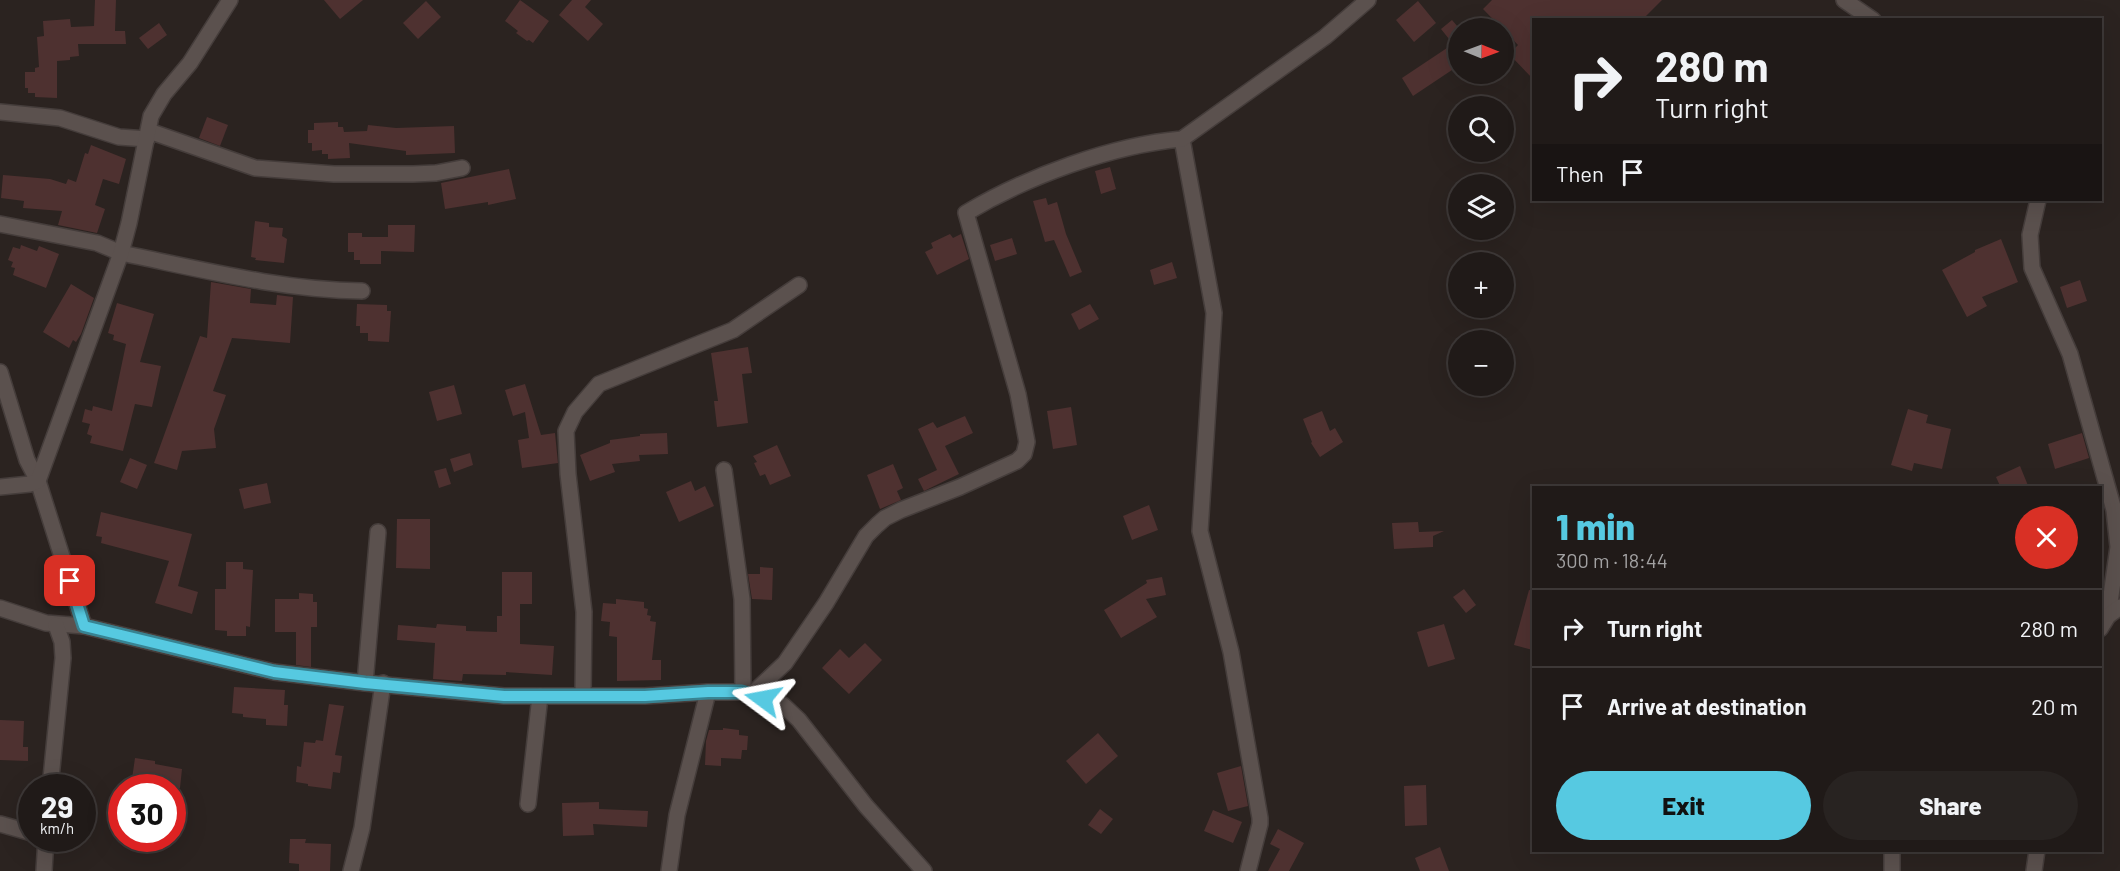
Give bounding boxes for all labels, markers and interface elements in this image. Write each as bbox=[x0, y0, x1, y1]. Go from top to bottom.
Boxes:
north arrow bbox=[1448, 18, 1514, 84]
map controls bbox=[1448, 18, 1514, 396]
text: 280 m bbox=[1655, 40, 1769, 90]
icon: right bbox=[1556, 42, 1634, 120]
text: Turn right bbox=[1655, 91, 1769, 123]
button: search bbox=[1448, 96, 1514, 162]
icon: arrive bbox=[1616, 156, 1649, 189]
text: Then bbox=[1556, 160, 1604, 186]
button: layers bbox=[1448, 174, 1514, 240]
button: + bbox=[1448, 252, 1514, 318]
button: − bbox=[1448, 330, 1514, 396]
text: 1 min bbox=[1556, 504, 1635, 547]
button: close bbox=[2015, 506, 2078, 569]
text: 300 m · 18:44 bbox=[1556, 548, 1668, 572]
pin bbox=[44, 555, 95, 606]
icon: arrive bbox=[53, 564, 86, 597]
icon: right bbox=[1556, 612, 1589, 645]
text: Turn right bbox=[1607, 615, 1702, 641]
text: 280 m bbox=[2020, 615, 2078, 641]
position arrow bbox=[731, 667, 795, 731]
icon: arrive bbox=[1556, 690, 1589, 723]
text: Arrive at destination bbox=[1607, 693, 1806, 719]
text: 20 m bbox=[2031, 693, 2078, 719]
button: Exit bbox=[1556, 771, 1811, 840]
button: Share bbox=[1823, 771, 2078, 840]
speed limit sign: 30 bbox=[108, 774, 186, 852]
text: 29 bbox=[41, 788, 73, 824]
text: km/h bbox=[40, 819, 74, 837]

